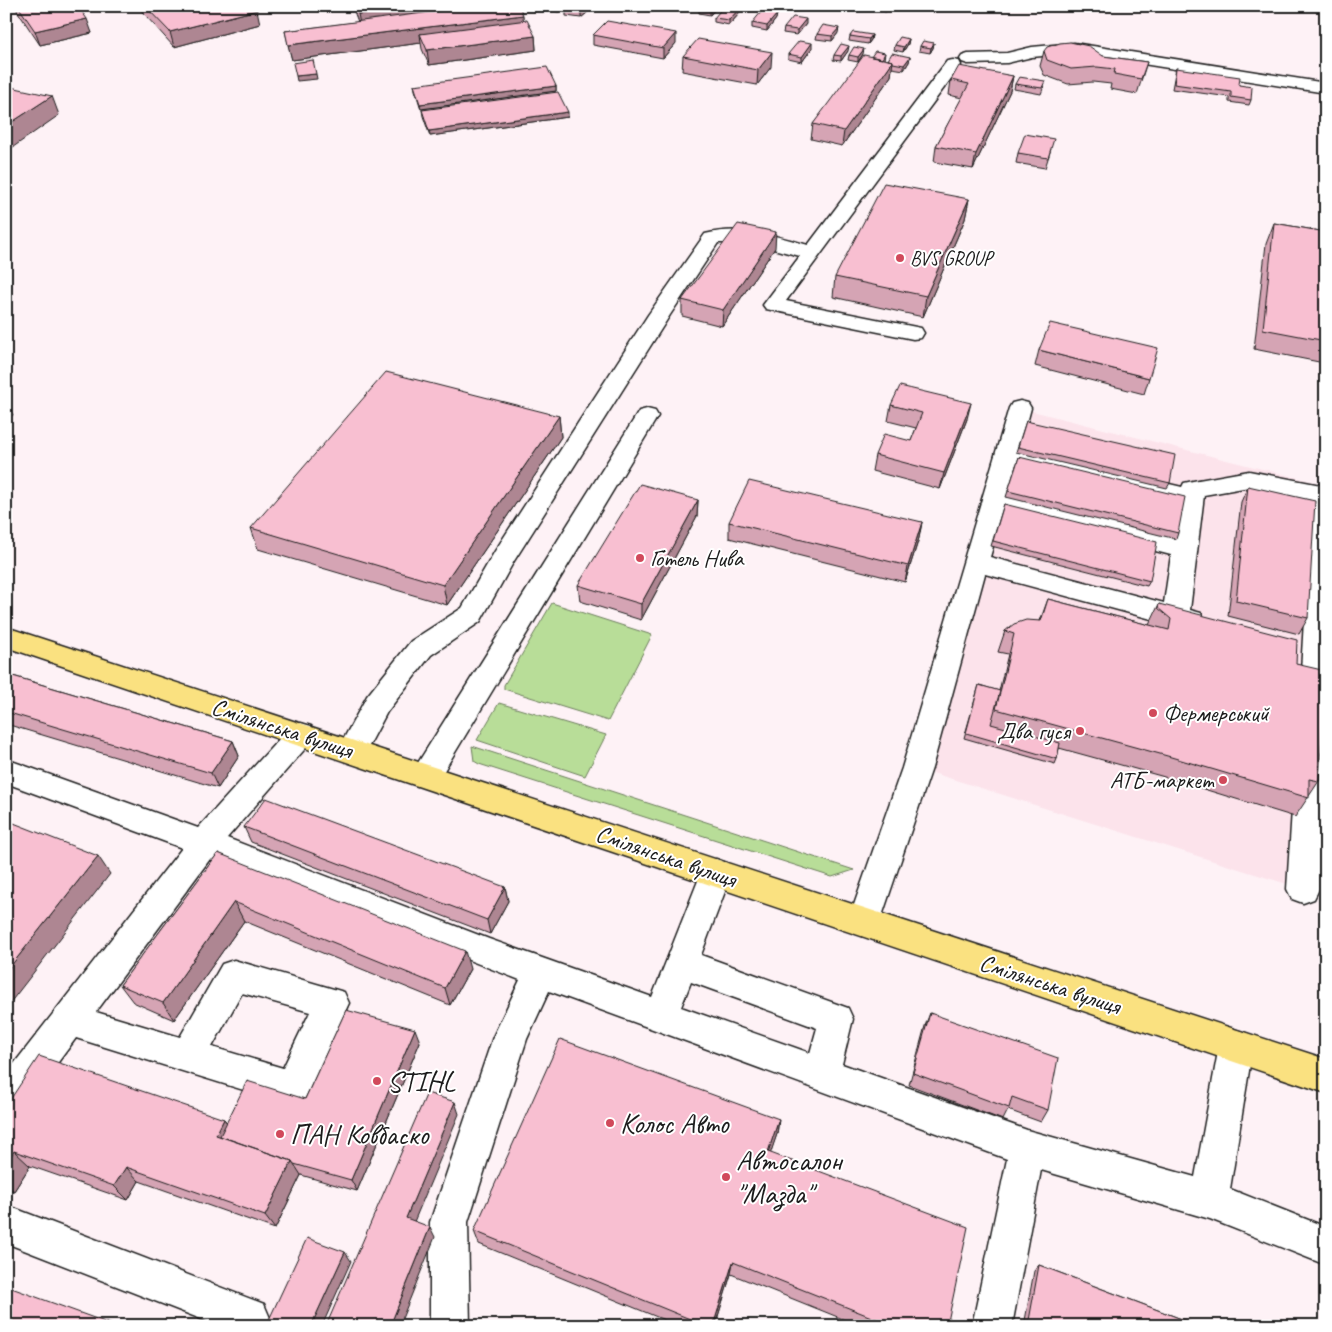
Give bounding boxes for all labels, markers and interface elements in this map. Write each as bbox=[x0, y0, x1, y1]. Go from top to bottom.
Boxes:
place label: BVS GROUP bbox=[910, 246, 995, 271]
marker: BVS GROUP bbox=[894, 252, 906, 264]
place label: Готель Нива bbox=[650, 543, 745, 573]
marker: Готель Нива bbox=[634, 552, 646, 564]
street label: Смілянська вулиця bbox=[208, 691, 358, 765]
place label: Фермерський bbox=[1163, 698, 1271, 728]
marker: Фермерський bbox=[1147, 707, 1159, 719]
place label: Два гуся bbox=[997, 716, 1072, 746]
marker: Два гуся bbox=[1074, 725, 1086, 737]
place label: АТБ-маркет bbox=[1110, 765, 1215, 795]
marker: АТБ-маркет bbox=[1217, 774, 1229, 786]
street label: Смілянська вулиця bbox=[592, 818, 741, 894]
street label: Смілянська вулиця bbox=[976, 947, 1126, 1021]
place label: STIHL bbox=[387, 1063, 457, 1100]
marker: STIHL bbox=[371, 1075, 383, 1087]
place label: Колос Авто bbox=[620, 1105, 730, 1142]
place label: ПАН Ковбаско bbox=[290, 1116, 430, 1153]
marker: Колос Авто bbox=[604, 1117, 616, 1129]
marker: ПАН Ковбаско bbox=[274, 1128, 286, 1140]
place label: Автосалон "Мазда" bbox=[736, 1142, 844, 1212]
marker: Автосалон "Мазда" bbox=[720, 1171, 732, 1183]

